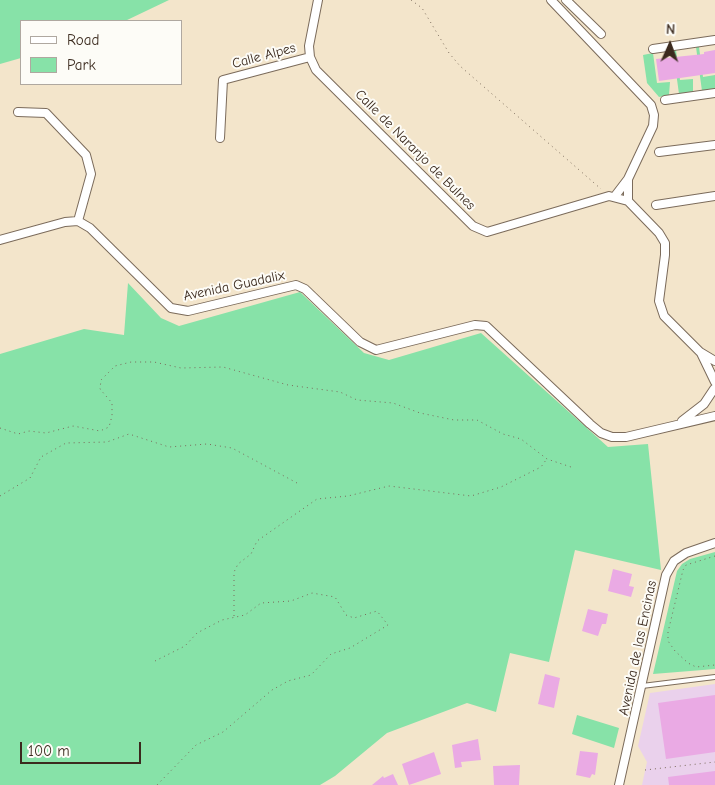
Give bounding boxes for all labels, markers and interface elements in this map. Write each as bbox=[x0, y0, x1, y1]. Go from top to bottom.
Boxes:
legend bbox=[20, 20, 182, 85]
north arrow bbox=[645, 20, 695, 70]
text: N bbox=[666, 21, 675, 38]
text: Road bbox=[67, 31, 99, 49]
street label: Calle Alpes bbox=[230, 39, 298, 73]
text: Park bbox=[67, 56, 96, 74]
street label: Calle de Naranjo de Bulnes bbox=[351, 86, 479, 214]
street label: Avenida Guadalix bbox=[182, 267, 286, 305]
street label: Avenida de las Encinas bbox=[615, 579, 661, 717]
scale bar bbox=[22, 732, 144, 764]
text: 100 m bbox=[28, 742, 70, 760]

